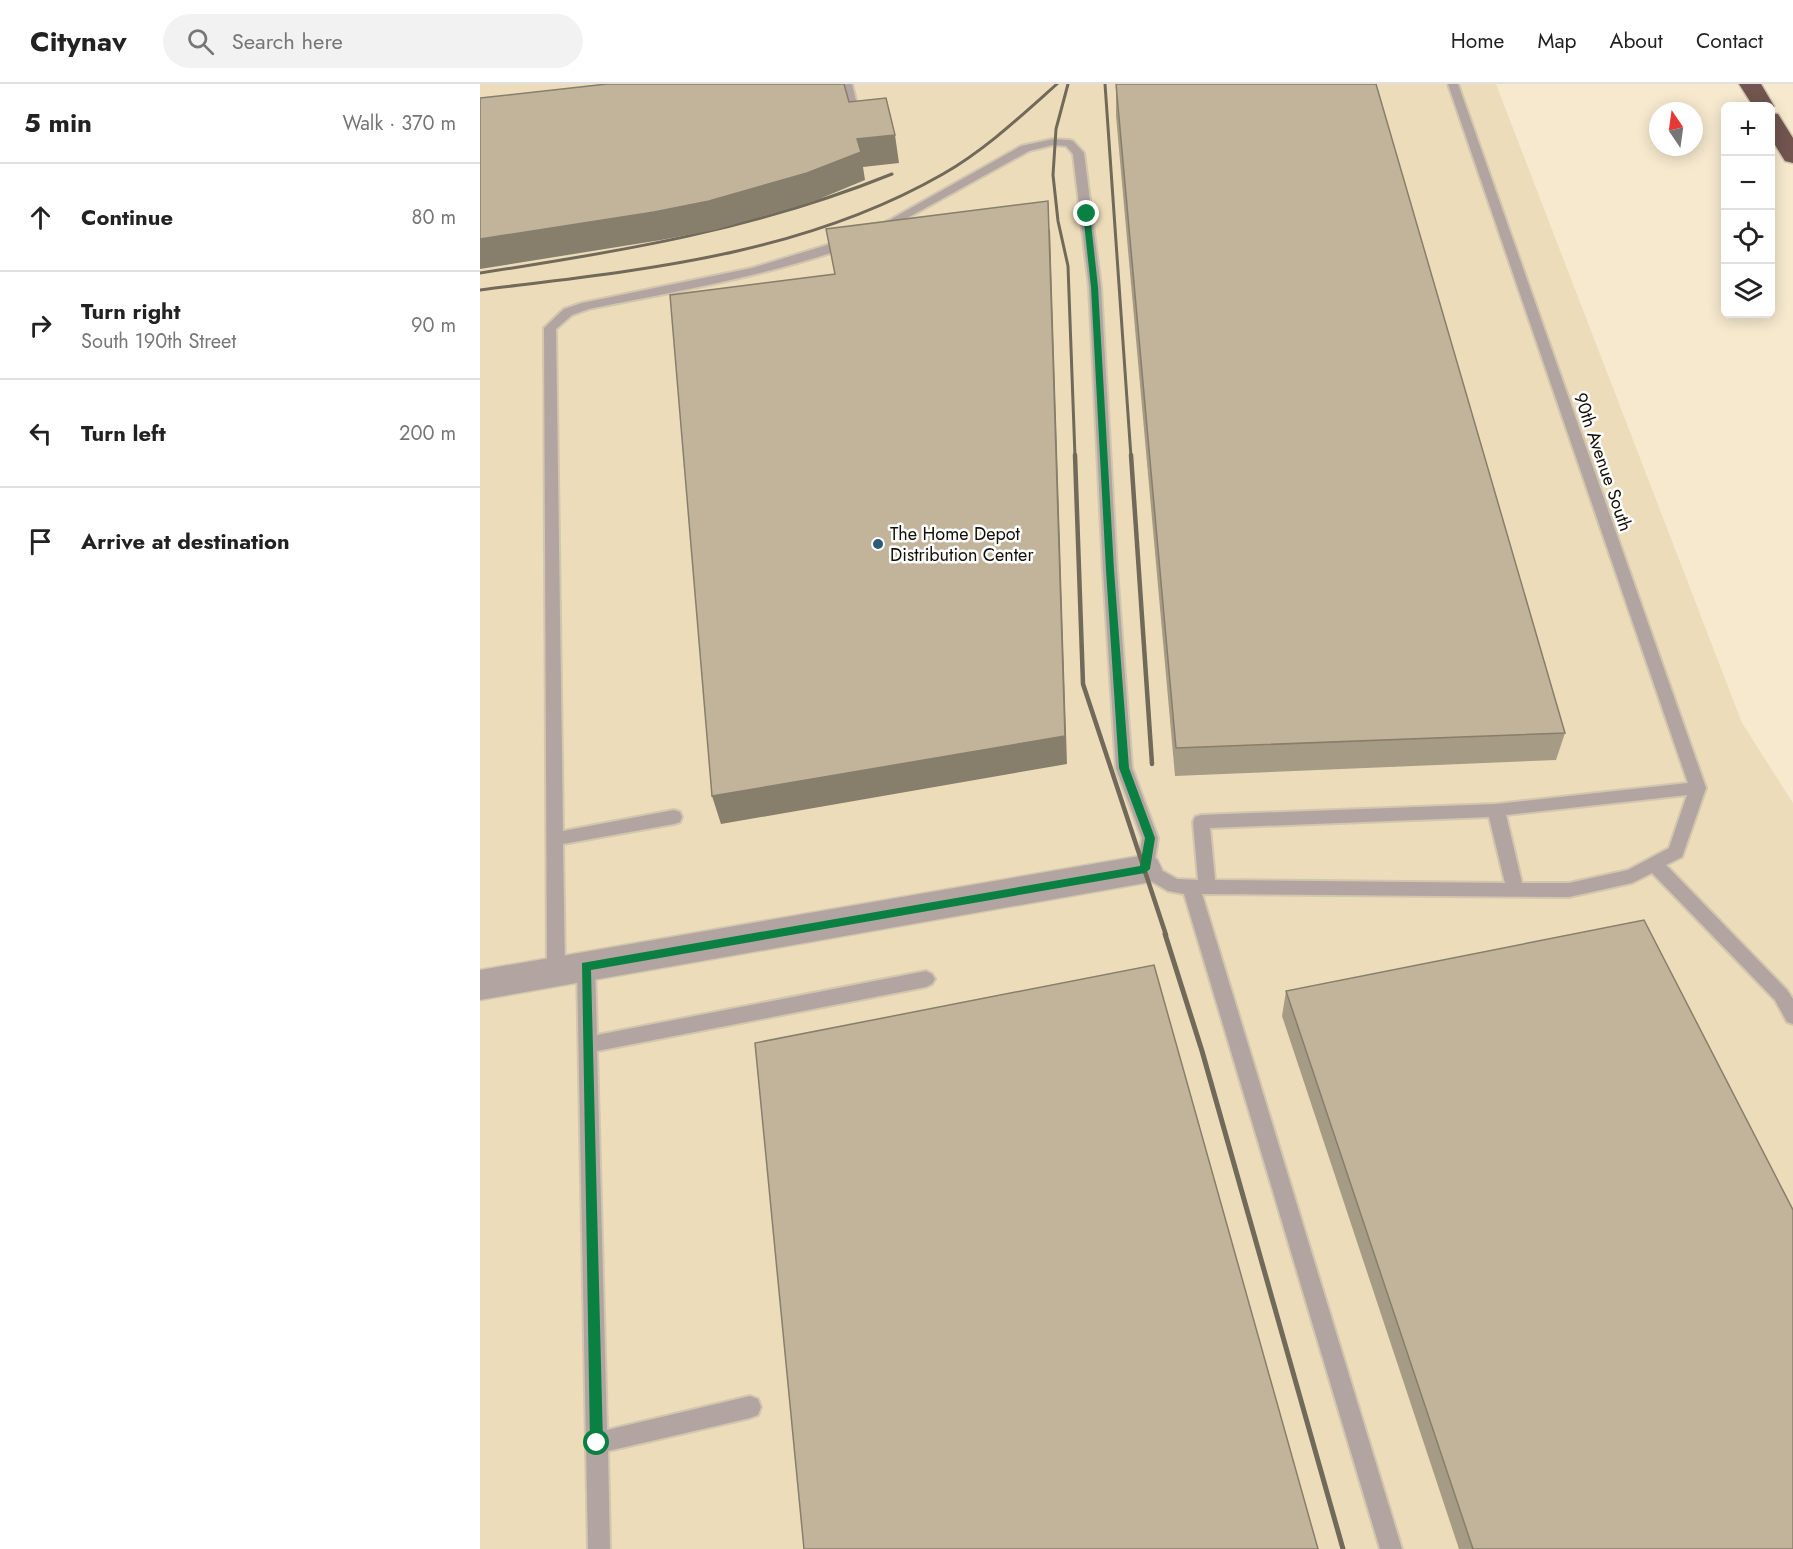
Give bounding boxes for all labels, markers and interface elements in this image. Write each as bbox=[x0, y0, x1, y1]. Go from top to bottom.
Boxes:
search box bbox=[163, 14, 583, 68]
text: Citynav bbox=[30, 21, 127, 62]
icon: search bbox=[184, 25, 217, 58]
text: Search here bbox=[232, 25, 343, 57]
text: Home bbox=[1451, 26, 1504, 56]
text: Map bbox=[1537, 26, 1577, 56]
text: About bbox=[1610, 26, 1663, 56]
text: Contact bbox=[1696, 26, 1763, 56]
north arrow bbox=[1649, 102, 1703, 156]
map controls bbox=[1721, 102, 1775, 318]
button: + bbox=[1721, 102, 1775, 156]
text: 5 min bbox=[24, 104, 92, 142]
text: Walk · 370 m bbox=[342, 109, 456, 138]
button: − bbox=[1721, 156, 1775, 210]
route end bbox=[1073, 200, 1099, 226]
icon: ahead bbox=[24, 201, 57, 234]
text: Continue bbox=[81, 201, 173, 233]
text: 80 m bbox=[411, 203, 456, 232]
button: locate bbox=[1721, 210, 1775, 264]
button: layers bbox=[1721, 264, 1775, 318]
text: Turn right bbox=[81, 295, 181, 327]
icon: right bbox=[24, 309, 57, 342]
text: 90 m bbox=[411, 311, 456, 340]
text: South 190th Street bbox=[81, 327, 236, 356]
street label: 90th Avenue South bbox=[1567, 389, 1639, 535]
icon: left bbox=[24, 417, 57, 450]
text: Turn left bbox=[81, 417, 166, 449]
text: 200 m bbox=[399, 419, 456, 448]
place label: The Home Depot Distribution Center bbox=[890, 521, 1034, 568]
icon: arrive bbox=[24, 525, 57, 558]
text: Arrive at destination bbox=[81, 525, 290, 557]
marker: The Home Depot Distribution Center bbox=[871, 537, 885, 551]
route start bbox=[583, 1429, 609, 1455]

